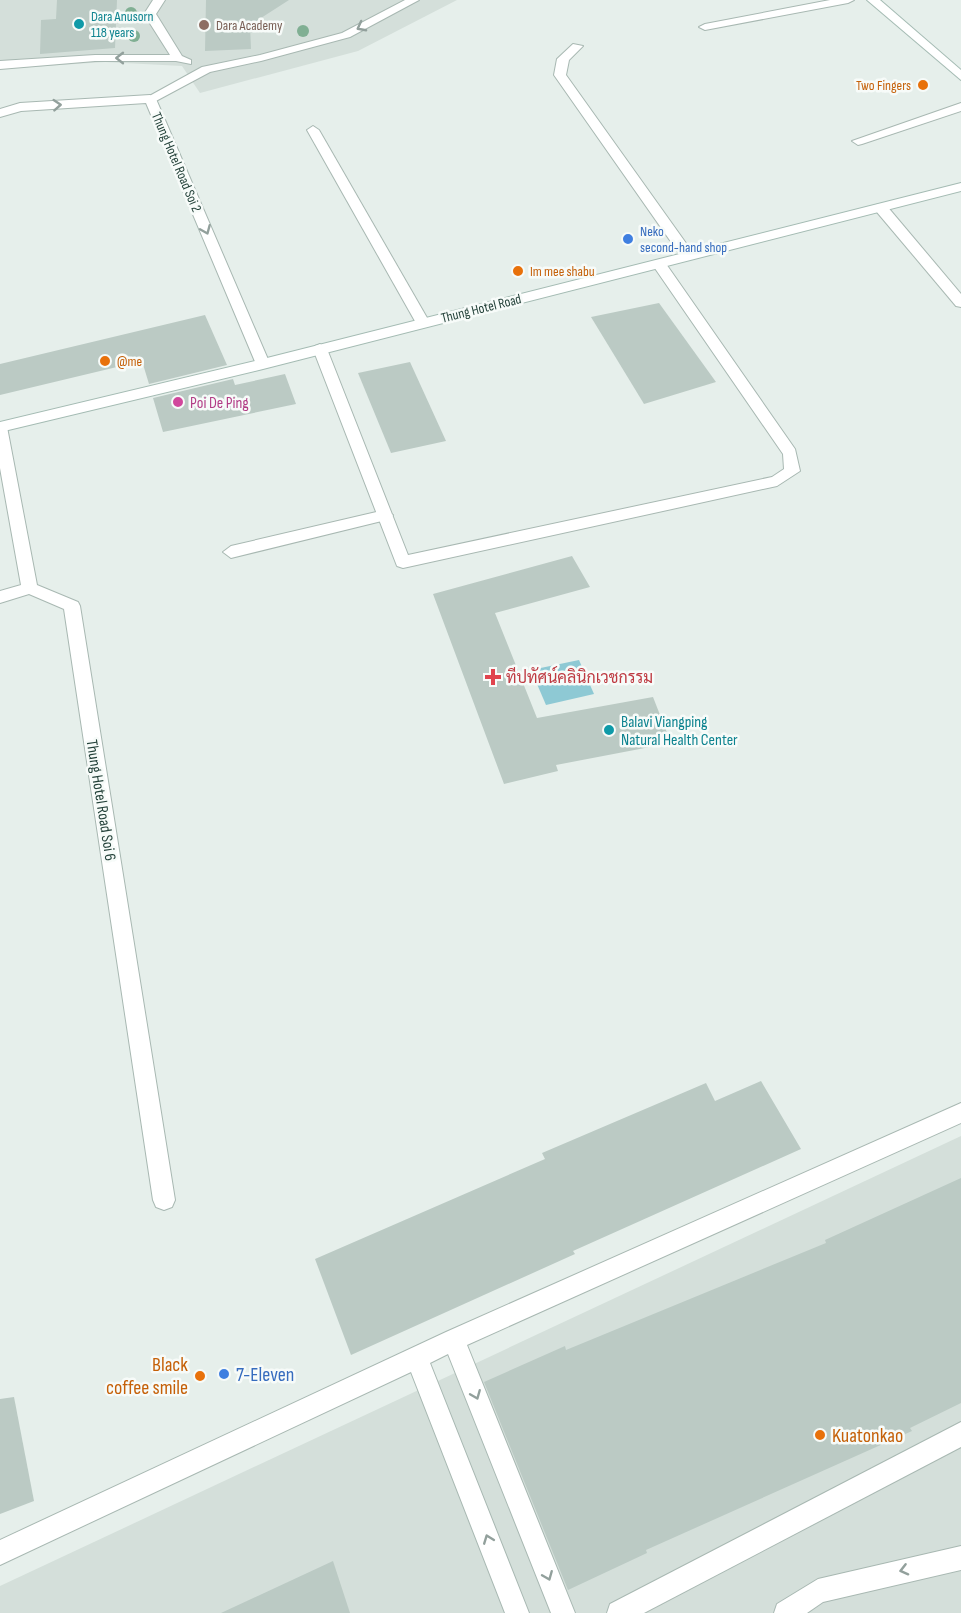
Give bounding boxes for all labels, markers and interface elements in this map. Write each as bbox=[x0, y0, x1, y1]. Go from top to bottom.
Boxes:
place label: Dara Anusorn 118 years bbox=[91, 8, 154, 41]
marker: Dara Anusorn 118 years bbox=[72, 17, 86, 31]
place label: Dara Academy bbox=[216, 17, 283, 34]
marker: Dara Academy bbox=[197, 18, 211, 32]
one-way arrow bbox=[357, 20, 368, 31]
one-way arrow bbox=[115, 52, 124, 64]
place label: Two Fingers bbox=[856, 77, 911, 94]
marker: Two Fingers bbox=[916, 78, 930, 92]
one-way arrow bbox=[53, 98, 62, 111]
street label: Thung Hotel Road Soi 2 bbox=[148, 110, 205, 215]
one-way arrow bbox=[199, 223, 211, 234]
place label: Neko second-hand shop bbox=[640, 223, 727, 256]
marker: Neko second-hand shop bbox=[621, 232, 635, 246]
place label: Im mee shabu bbox=[530, 263, 595, 280]
marker: Im mee shabu bbox=[511, 264, 525, 278]
street label: Thung Hotel Road bbox=[439, 290, 523, 327]
place label: @me bbox=[117, 353, 142, 370]
marker: @me bbox=[98, 354, 112, 368]
place label: Poi De Ping bbox=[190, 394, 249, 413]
marker: Poi De Ping bbox=[171, 395, 185, 409]
place label: ทีปทัศน์คลินิกเวชกรรม bbox=[506, 665, 653, 688]
marker: ทีปทัศน์คลินิกเวชกรรม bbox=[484, 668, 502, 686]
place label: Balavi Viangping Natural Health Center bbox=[621, 713, 738, 750]
marker: Balavi Viangping Natural Health Center bbox=[602, 723, 616, 737]
street label: Thung Hotel Road Soi 6 bbox=[82, 738, 119, 862]
place label: Black coffee smile bbox=[106, 1353, 188, 1400]
place label: 7-Eleven bbox=[236, 1363, 294, 1387]
marker: 7-Eleven bbox=[217, 1367, 231, 1381]
marker: Black coffee smile bbox=[193, 1369, 207, 1383]
one-way arrow bbox=[469, 1388, 481, 1399]
place label: Kuatonkao bbox=[832, 1424, 903, 1448]
marker: Kuatonkao bbox=[813, 1428, 827, 1442]
one-way arrow bbox=[482, 1534, 495, 1545]
one-way arrow bbox=[899, 1562, 909, 1575]
one-way arrow bbox=[541, 1569, 553, 1580]

